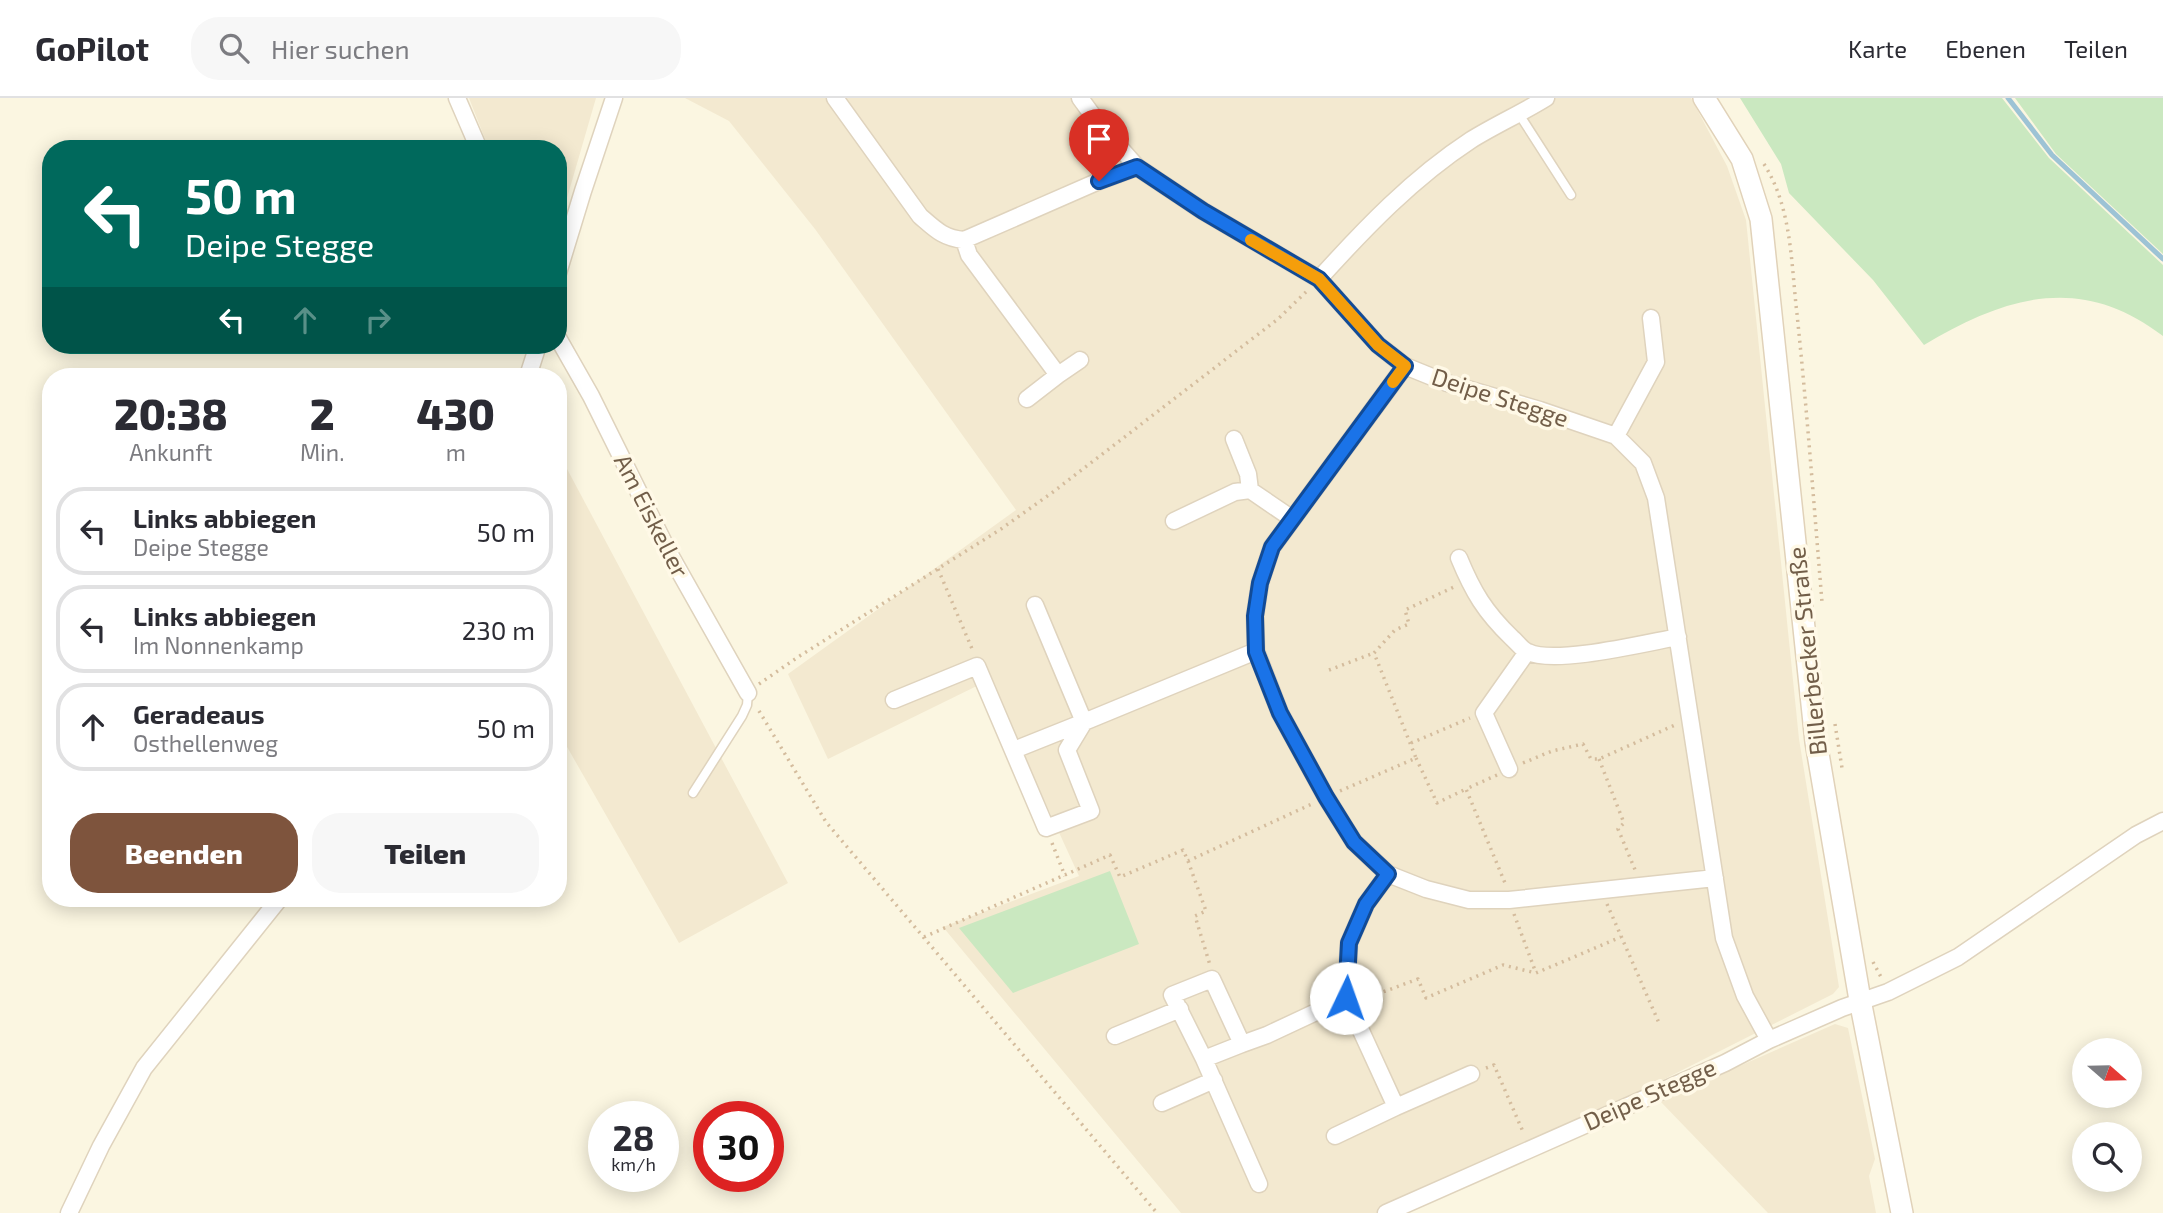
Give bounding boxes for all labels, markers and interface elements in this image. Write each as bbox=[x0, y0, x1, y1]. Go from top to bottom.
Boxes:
search box bbox=[191, 17, 681, 80]
text: GoPilot bbox=[35, 28, 149, 68]
icon: search bbox=[215, 29, 253, 67]
text: Hier suchen bbox=[271, 33, 409, 64]
text: Karte bbox=[1848, 34, 1907, 63]
text: Ebenen bbox=[1945, 34, 2026, 63]
text: Teilen bbox=[2064, 34, 2128, 63]
pin bbox=[1069, 109, 1129, 181]
icon: arrive bbox=[1080, 120, 1118, 158]
text: 50 m bbox=[185, 165, 297, 224]
icon: left bbox=[70, 168, 161, 259]
text: Deipe Stegge bbox=[185, 225, 374, 263]
icon: left bbox=[213, 301, 251, 339]
icon: ahead bbox=[286, 301, 324, 339]
icon: right bbox=[359, 301, 397, 339]
street label: Deipe Stegge bbox=[1429, 361, 1572, 432]
text: 20:38 bbox=[114, 388, 228, 438]
text: 2 bbox=[310, 388, 335, 438]
text: 430 bbox=[416, 388, 495, 438]
text: Ankunft bbox=[129, 438, 213, 466]
text: Min. bbox=[300, 438, 344, 466]
text: m bbox=[446, 438, 466, 466]
street label: Am Eiskeller bbox=[609, 449, 696, 582]
text: Links abbiegen bbox=[133, 502, 317, 533]
icon: left bbox=[74, 512, 112, 550]
text: 50 m bbox=[477, 516, 535, 547]
text: Deipe Stegge bbox=[133, 533, 269, 561]
street label: Billerbecker Straße bbox=[1781, 545, 1832, 757]
text: Links abbiegen bbox=[133, 600, 317, 631]
icon: left bbox=[74, 610, 112, 648]
text: 230 m bbox=[462, 614, 535, 645]
text: Im Nonnenkamp bbox=[133, 631, 304, 659]
text: Geradeaus bbox=[133, 698, 265, 729]
icon: ahead bbox=[74, 708, 112, 746]
text: 50 m bbox=[477, 712, 535, 743]
text: Osthellenweg bbox=[133, 729, 278, 757]
button: Beenden bbox=[70, 813, 298, 893]
button: Teilen bbox=[312, 813, 539, 893]
position arrow bbox=[1309, 961, 1383, 1035]
north arrow bbox=[2072, 1038, 2142, 1108]
map controls bbox=[2072, 1038, 2142, 1192]
street label: Deipe Stegge bbox=[1579, 1052, 1720, 1136]
speed limit sign: 30 bbox=[693, 1101, 784, 1192]
text: 28 bbox=[612, 1116, 655, 1158]
button: search bbox=[2072, 1122, 2142, 1192]
text: km/h bbox=[611, 1153, 656, 1175]

